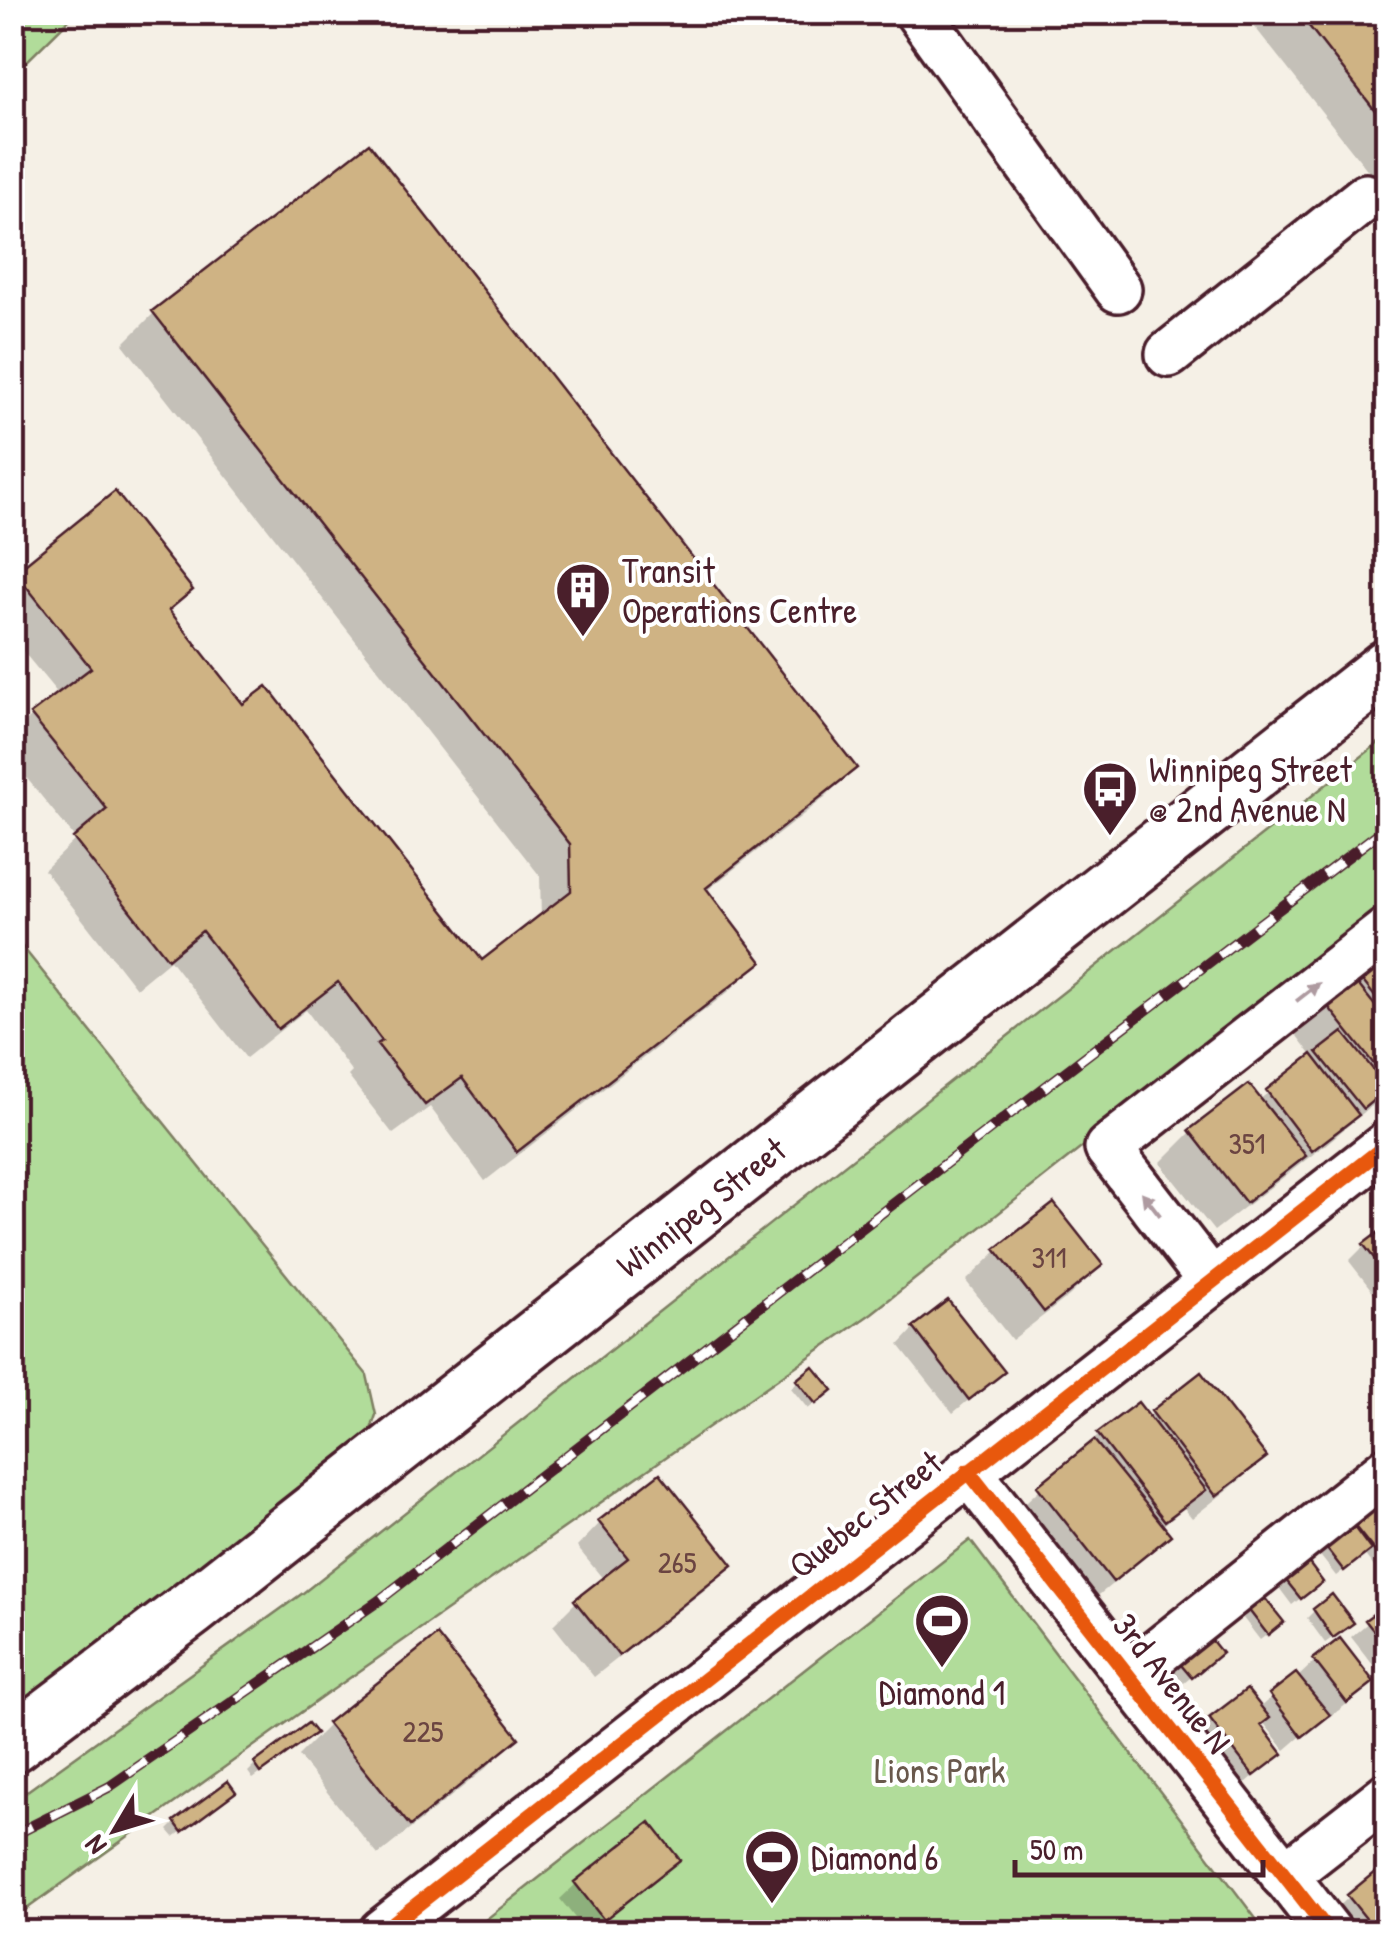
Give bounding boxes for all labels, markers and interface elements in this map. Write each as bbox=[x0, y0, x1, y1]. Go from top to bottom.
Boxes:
place label: Transit Operations Centre bbox=[622, 547, 857, 634]
building icon: Transit Operations Centre bbox=[553, 560, 613, 639]
place label: Winnipeg Street @ 2nd Avenue N bbox=[1149, 746, 1353, 833]
bus stop icon: Winnipeg Street @ 2nd Avenue N bbox=[1080, 759, 1140, 838]
one-way arrow bbox=[1295, 983, 1321, 1003]
house number: 351 bbox=[1228, 1123, 1266, 1163]
street label: Winnipeg Street bbox=[607, 1125, 796, 1288]
one-way arrow bbox=[1141, 1192, 1162, 1218]
house number: 311 bbox=[1031, 1237, 1067, 1277]
street label: Quebec Street bbox=[779, 1439, 952, 1589]
house number: 265 bbox=[658, 1542, 697, 1582]
sports icon: Diamond 1 bbox=[912, 1591, 972, 1670]
street label: 3rd Avenue N bbox=[1102, 1603, 1242, 1763]
place label: Diamond 1 bbox=[879, 1669, 1005, 1716]
house number: 225 bbox=[403, 1711, 444, 1751]
park label: Lions Park bbox=[875, 1747, 1005, 1794]
north arrow bbox=[65, 1780, 165, 1880]
scale bar bbox=[1015, 1815, 1262, 1877]
sports icon: Diamond 6 bbox=[742, 1827, 802, 1906]
text: N bbox=[76, 1828, 115, 1863]
text: 50 m bbox=[1030, 1829, 1083, 1869]
place label: Diamond 6 bbox=[811, 1834, 939, 1881]

